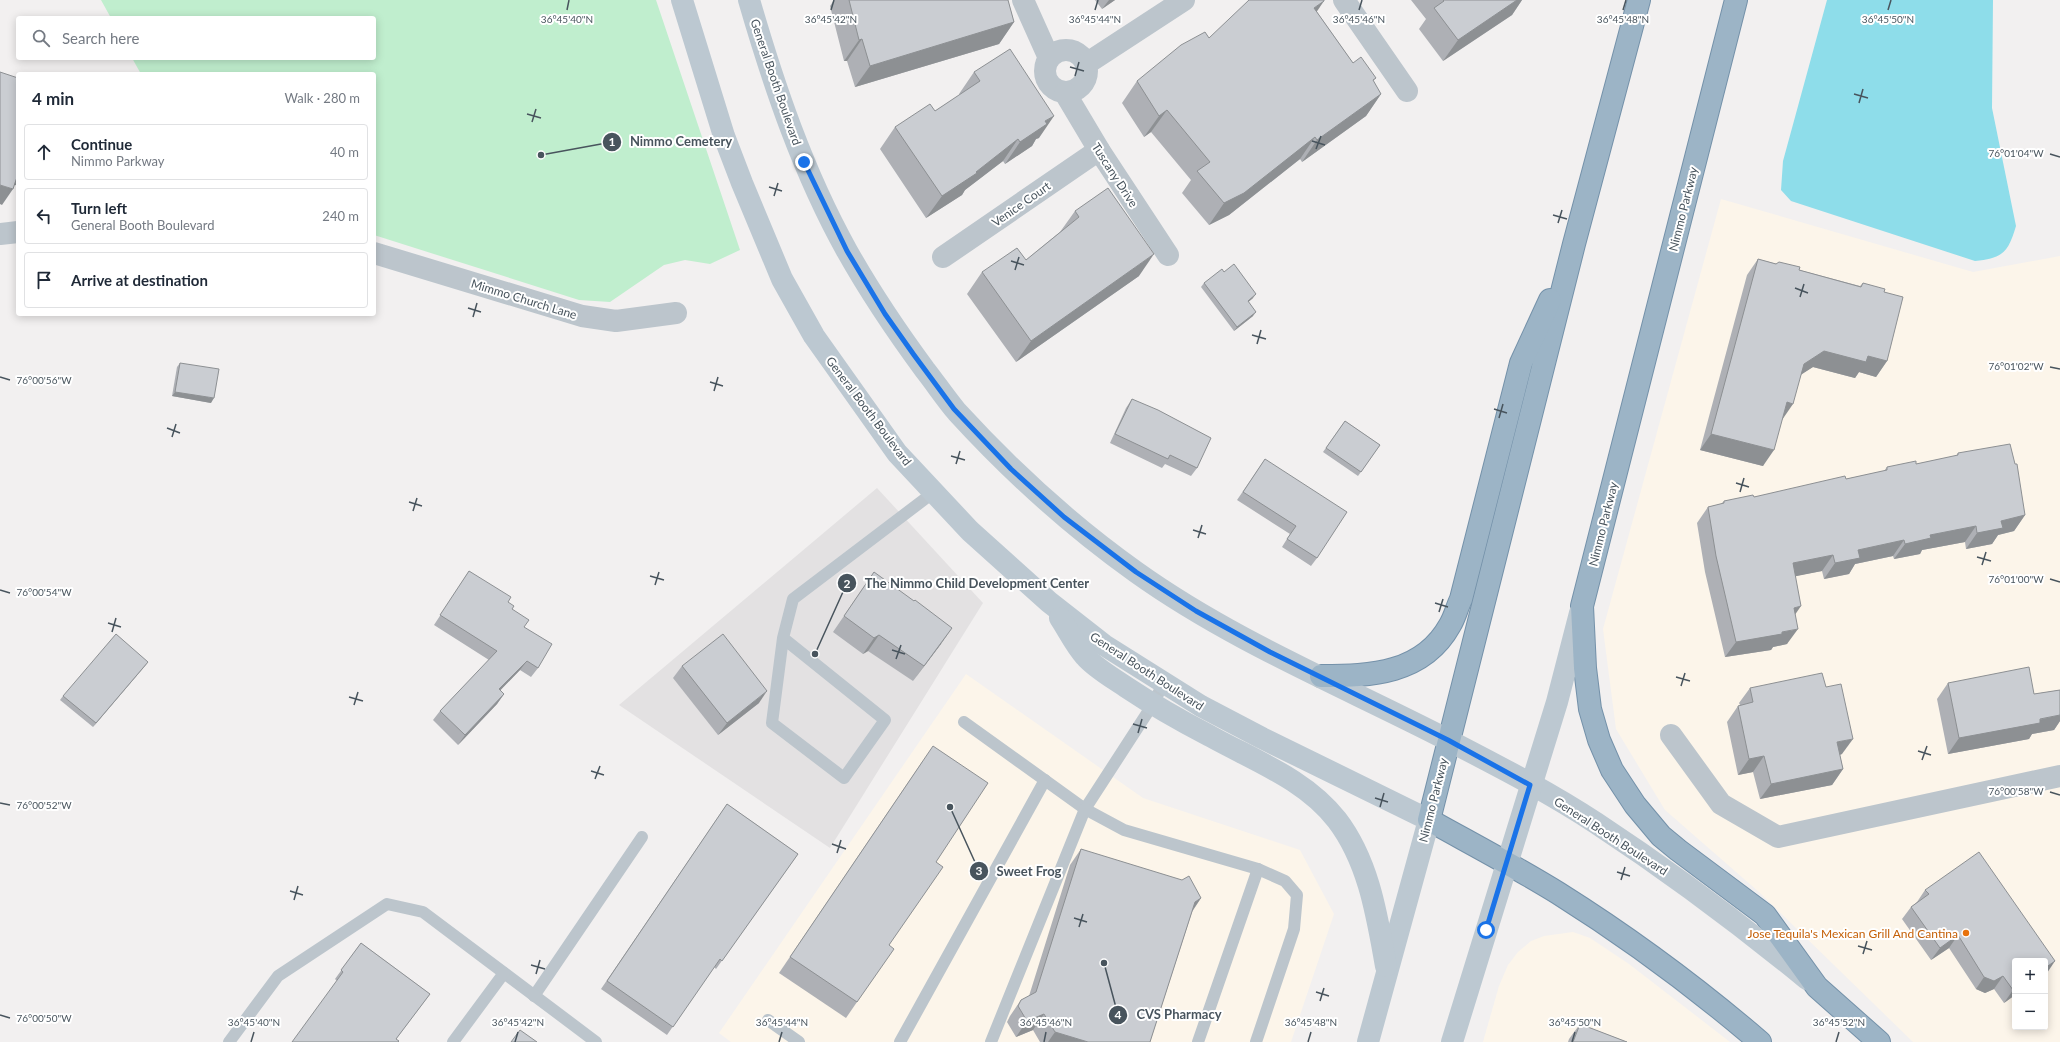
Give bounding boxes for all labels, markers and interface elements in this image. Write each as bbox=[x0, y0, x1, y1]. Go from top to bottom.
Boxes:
text: 36°45'40"N bbox=[541, 13, 593, 25]
text: 36°45'42"N bbox=[805, 13, 857, 25]
text: 36°45'44"N bbox=[1069, 13, 1121, 25]
text: 36°45'46"N bbox=[1333, 13, 1385, 25]
text: 36°45'48"N bbox=[1597, 13, 1649, 25]
text: 36°45'50"N bbox=[1862, 13, 1914, 25]
search box bbox=[16, 16, 376, 60]
street label: General Booth Boulevard bbox=[747, 17, 805, 147]
icon: search bbox=[30, 27, 52, 49]
text: Search here bbox=[62, 29, 139, 47]
text: 4 min bbox=[32, 88, 74, 109]
text: Walk · 280 m bbox=[284, 90, 360, 106]
callout: Nimmo Cemetery bbox=[602, 129, 740, 154]
text: Nimmo Cemetery bbox=[630, 133, 732, 149]
text: 1 bbox=[609, 134, 616, 149]
text: Continue bbox=[71, 135, 132, 153]
street label: Tuscany Drive bbox=[1089, 140, 1141, 210]
icon: ahead bbox=[33, 141, 55, 163]
text: 40 m bbox=[330, 144, 359, 160]
text: 76°01'04"W bbox=[1988, 147, 2044, 159]
text: Nimmo Parkway bbox=[71, 153, 165, 169]
route end bbox=[795, 153, 813, 171]
street label: Nimmo Parkway bbox=[1665, 164, 1701, 253]
street label: Venice Court bbox=[989, 178, 1054, 230]
text: Turn left bbox=[71, 199, 127, 217]
icon: left bbox=[33, 205, 55, 227]
text: 240 m bbox=[322, 208, 359, 224]
text: General Booth Boulevard bbox=[71, 217, 215, 233]
icon: arrive bbox=[33, 269, 55, 291]
text: Arrive at destination bbox=[71, 271, 208, 289]
street label: Mimmo Church Lane bbox=[469, 276, 579, 322]
street label: General Booth Boulevard bbox=[823, 354, 915, 468]
text: 76°01'02"W bbox=[1988, 360, 2044, 372]
text: 76°00'56"W bbox=[16, 374, 72, 386]
street label: Nimmo Parkway bbox=[1585, 479, 1621, 568]
callout: The Nimmo Child Development Center bbox=[837, 571, 1097, 596]
text: 76°01'00"W bbox=[1988, 573, 2044, 585]
text: The Nimmo Child Development Center bbox=[865, 575, 1089, 591]
text: 2 bbox=[844, 576, 851, 591]
text: 76°00'54"W bbox=[16, 586, 72, 598]
street label: General Booth Boulevard bbox=[1087, 629, 1207, 713]
street label: Nimmo Parkway bbox=[1415, 755, 1451, 844]
text: 76°00'58"W bbox=[1988, 785, 2044, 797]
street label: General Booth Boulevard bbox=[1551, 794, 1671, 878]
text: 76°00'52"W bbox=[16, 799, 72, 811]
callout: Sweet Frog bbox=[969, 859, 1069, 884]
text: 3 bbox=[976, 863, 983, 878]
text: Sweet Frog bbox=[997, 863, 1062, 879]
route start bbox=[1477, 921, 1495, 939]
place label: Jose Tequila's Mexican Grill And Cantina bbox=[1748, 926, 1958, 941]
marker: Jose Tequila's Mexican Grill And Cantina bbox=[1961, 928, 1971, 938]
map controls bbox=[2012, 958, 2048, 1030]
button: + bbox=[2012, 958, 2048, 994]
button: − bbox=[2012, 994, 2048, 1030]
callout: CVS Pharmacy bbox=[1108, 1002, 1229, 1027]
text: CVS Pharmacy bbox=[1136, 1006, 1222, 1022]
text: 4 bbox=[1115, 1007, 1122, 1022]
text: 76°00'50"W bbox=[16, 1012, 72, 1024]
text: 36°45'40"N bbox=[228, 1016, 280, 1028]
text: 36°45'42"N bbox=[492, 1016, 544, 1028]
text: 36°45'44"N bbox=[756, 1016, 808, 1028]
text: 36°45'46"N bbox=[1020, 1016, 1072, 1028]
text: 36°45'48"N bbox=[1285, 1016, 1337, 1028]
text: 36°45'50"N bbox=[1549, 1016, 1601, 1028]
text: 36°45'52"N bbox=[1813, 1016, 1865, 1028]

